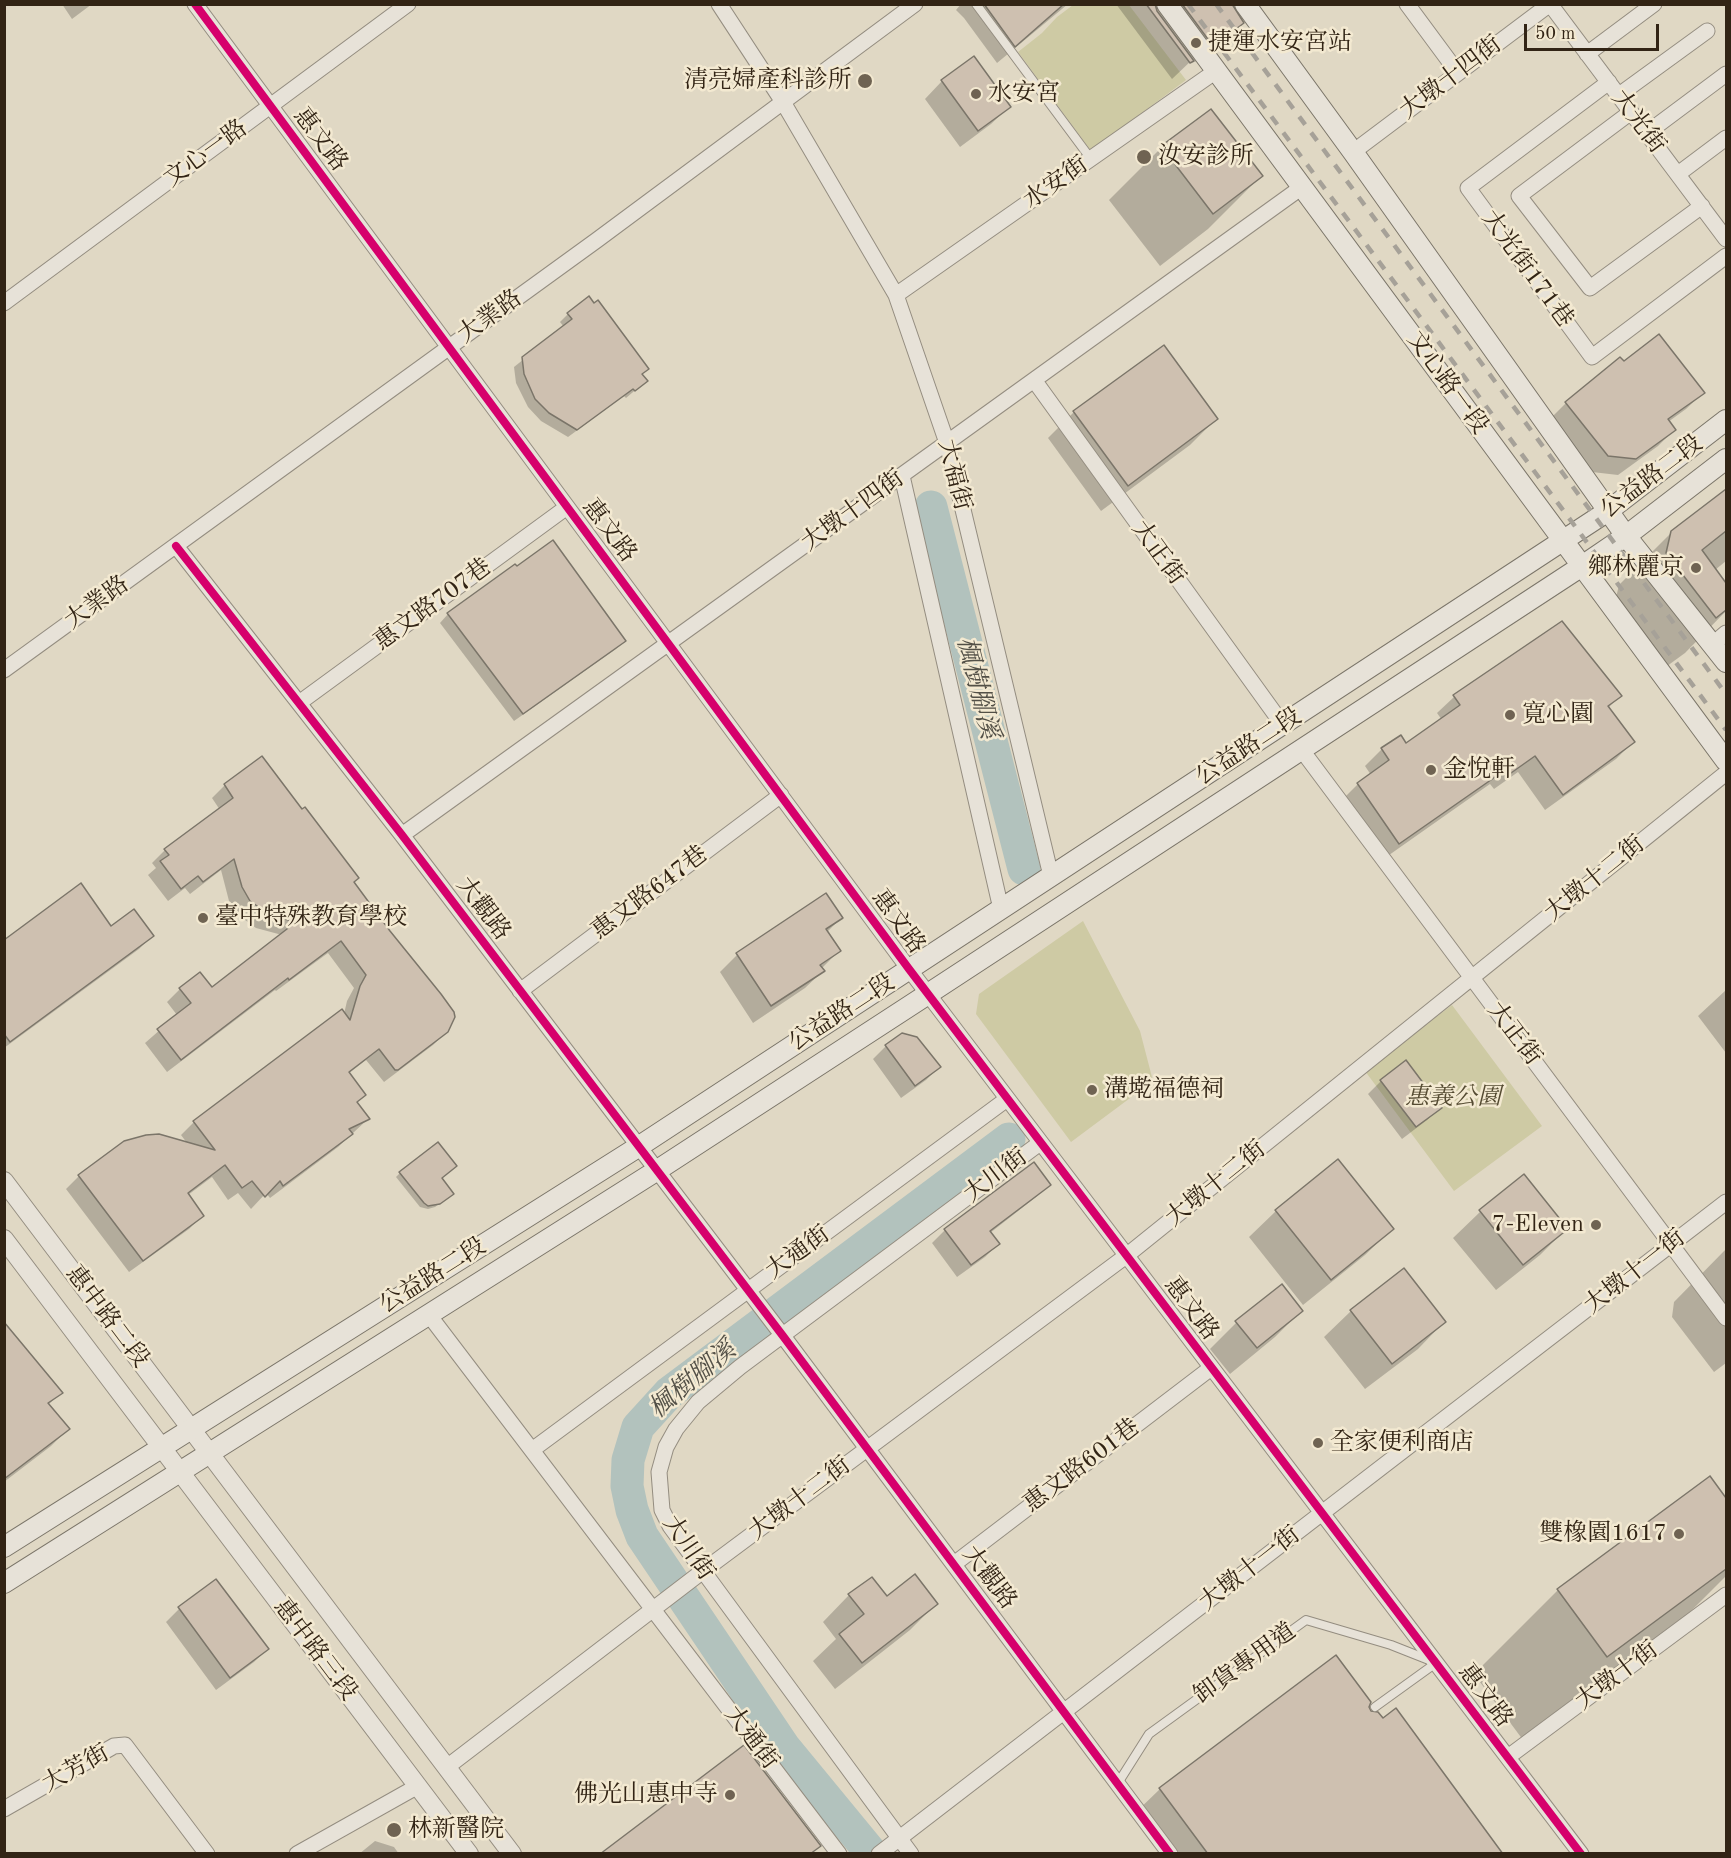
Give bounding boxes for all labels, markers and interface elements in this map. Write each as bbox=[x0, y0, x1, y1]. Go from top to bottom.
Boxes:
scale bar bbox=[1527, 12, 1662, 50]
text: 50 m bbox=[1535, 25, 1575, 43]
place label: 捷運水安宮站 bbox=[1208, 29, 1352, 57]
street label: 大墩十四街 bbox=[1394, 30, 1508, 126]
marker: 捷運水安宮站 bbox=[1189, 36, 1203, 50]
place label: 清亮婦產科診所 bbox=[684, 67, 852, 95]
marker: 清亮婦產科診所 bbox=[856, 72, 874, 90]
place label: 水安宮 bbox=[988, 80, 1060, 108]
street label: 大光街 bbox=[1605, 85, 1671, 159]
marker: 水安宮 bbox=[969, 87, 983, 101]
street label: 惠文路 bbox=[287, 103, 353, 177]
street label: 文心一路 bbox=[159, 114, 253, 194]
place label: 汝安診所 bbox=[1158, 143, 1254, 171]
marker: 汝安診所 bbox=[1135, 148, 1153, 166]
street label: 水安街 bbox=[1018, 151, 1094, 215]
street label: 大光街171巷 bbox=[1475, 205, 1579, 333]
street label: 大業路 bbox=[452, 284, 528, 350]
street label: 文心路一段 bbox=[1400, 326, 1494, 440]
street label: 公益路二段 bbox=[1595, 429, 1709, 525]
street label: 大福街 bbox=[931, 437, 977, 513]
street label: 大墩十四街 bbox=[796, 464, 910, 558]
street label: 惠文路 bbox=[576, 494, 642, 568]
street label: 大正街 bbox=[1125, 515, 1191, 591]
street label: 惠文路707巷 bbox=[369, 553, 497, 657]
place label: 鄉林麗京 bbox=[1588, 554, 1684, 582]
marker: 鄉林麗京 bbox=[1689, 561, 1703, 575]
street label: 大業路 bbox=[59, 570, 135, 636]
water label: 楓樹腳溪 bbox=[949, 634, 1005, 742]
place label: 寬心園 bbox=[1522, 701, 1594, 729]
street label: 公益路二段 bbox=[1191, 702, 1307, 792]
marker: 寬心園 bbox=[1503, 708, 1517, 722]
place label: 金悅軒 bbox=[1443, 756, 1515, 784]
marker: 金悅軒 bbox=[1424, 763, 1438, 777]
street label: 大墩十二街 bbox=[1539, 830, 1651, 928]
street label: 惠文路647巷 bbox=[586, 840, 714, 946]
street label: 大觀路 bbox=[450, 872, 516, 946]
street label: 惠文路 bbox=[865, 884, 931, 960]
place label: 臺中特殊教育學校 bbox=[215, 904, 407, 932]
marker: 臺中特殊教育學校 bbox=[196, 911, 210, 925]
street label: 公益路二段 bbox=[784, 968, 900, 1058]
street label: 大正街 bbox=[1481, 997, 1547, 1071]
place label: 溝墘福德祠 bbox=[1104, 1076, 1224, 1104]
marker: 溝墘福德祠 bbox=[1085, 1083, 1099, 1097]
park label: 惠義公園 bbox=[1405, 1084, 1501, 1112]
street label: 大墩十二街 bbox=[1160, 1135, 1272, 1233]
street label: 大川街 bbox=[959, 1143, 1033, 1209]
place label: 7-Eleven bbox=[1492, 1211, 1584, 1239]
marker: 7-Eleven bbox=[1589, 1218, 1603, 1232]
street label: 大通街 bbox=[760, 1220, 836, 1286]
street label: 大墩十一街 bbox=[1579, 1224, 1691, 1320]
street label: 公益路二段 bbox=[374, 1232, 492, 1320]
street label: 惠中路二段 bbox=[59, 1260, 155, 1374]
street label: 惠文路 bbox=[1158, 1272, 1224, 1346]
water label: 楓樹腳溪 bbox=[643, 1335, 743, 1425]
street label: 惠文路601巷 bbox=[1018, 1413, 1146, 1519]
place label: 全家便利商店 bbox=[1330, 1429, 1474, 1457]
marker: 全家便利商店 bbox=[1311, 1436, 1325, 1450]
street label: 大墩十二街 bbox=[743, 1451, 857, 1547]
street label: 大川街 bbox=[656, 1510, 720, 1586]
place label: 雙橡園1617 bbox=[1539, 1520, 1667, 1548]
street label: 大墩十一街 bbox=[1194, 1521, 1306, 1617]
marker: 雙橡園1617 bbox=[1672, 1527, 1686, 1541]
street label: 大觀路 bbox=[956, 1541, 1022, 1615]
street label: 惠中路三段 bbox=[267, 1593, 363, 1707]
street label: 卸貨專用道 bbox=[1188, 1617, 1302, 1711]
street label: 大墩十街 bbox=[1570, 1636, 1664, 1716]
street label: 惠文路 bbox=[1452, 1659, 1518, 1733]
street label: 大通街 bbox=[718, 1701, 784, 1775]
street label: 大芳街 bbox=[38, 1739, 114, 1799]
place label: 佛光山惠中寺 bbox=[574, 1781, 718, 1809]
marker: 佛光山惠中寺 bbox=[723, 1788, 737, 1802]
place label: 林新醫院 bbox=[408, 1816, 504, 1844]
marker: 林新醫院 bbox=[385, 1821, 403, 1839]

